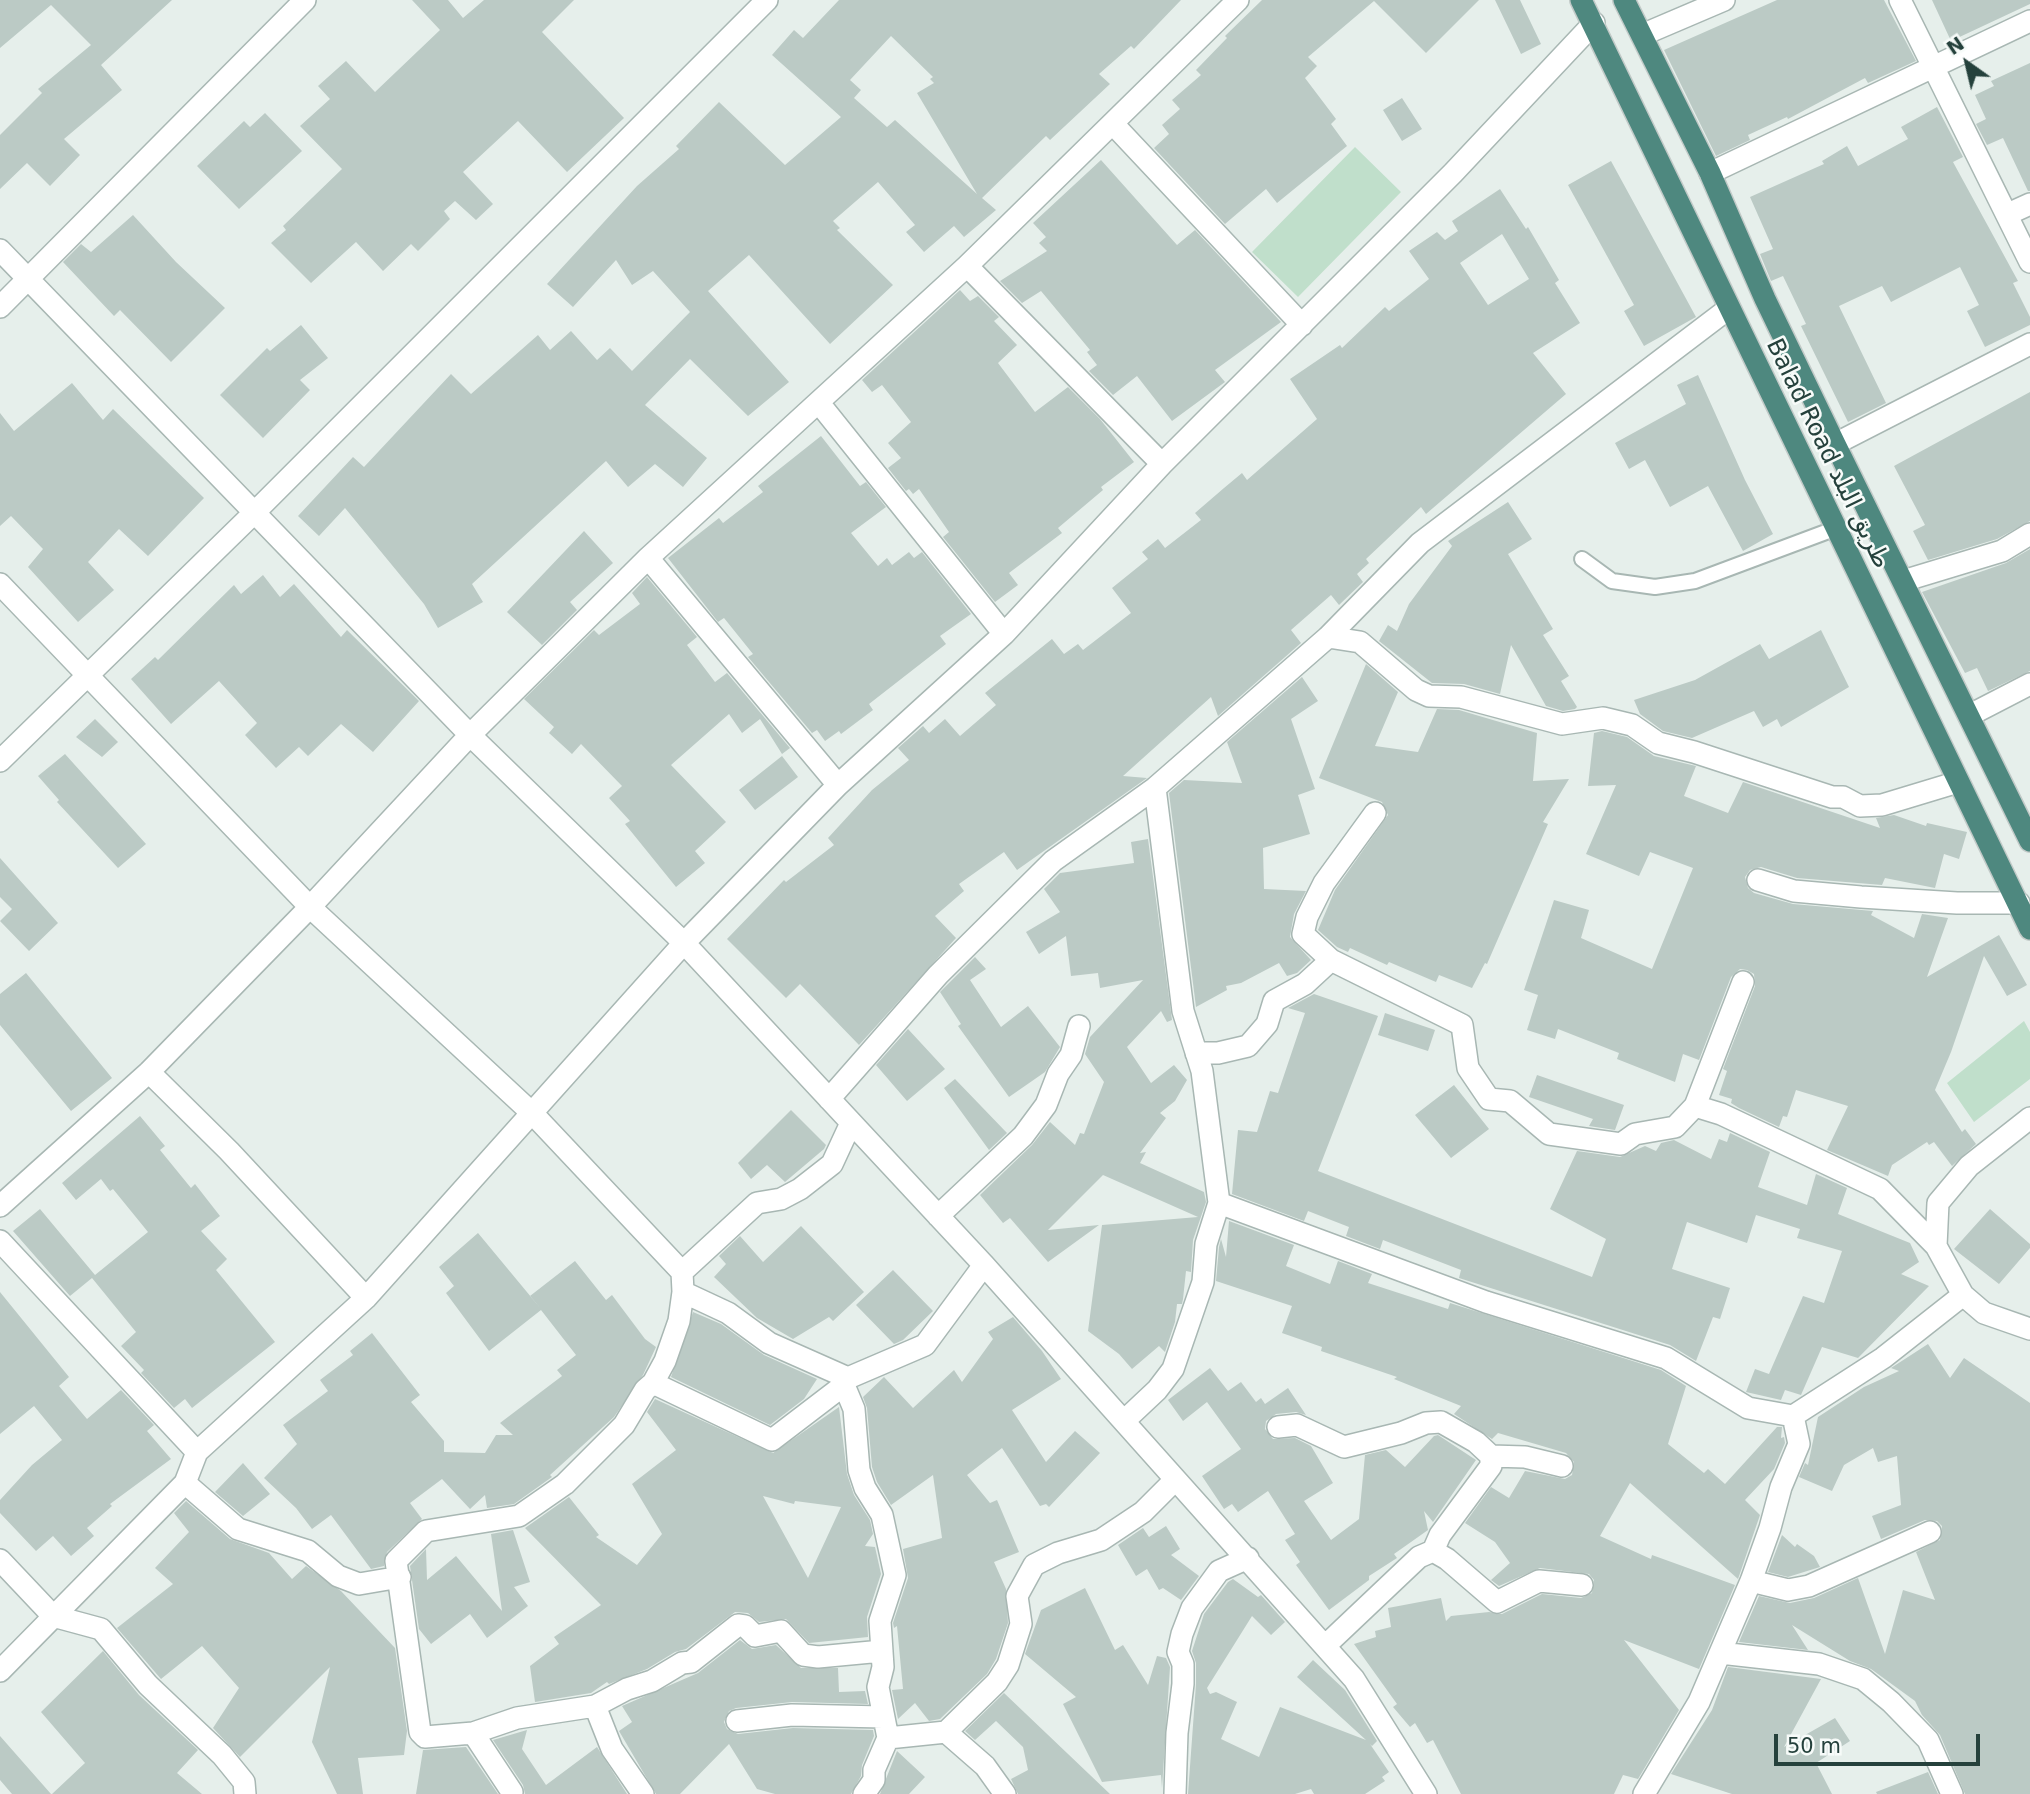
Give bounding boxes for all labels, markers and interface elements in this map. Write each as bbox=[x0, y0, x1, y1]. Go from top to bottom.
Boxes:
north arrow bbox=[1932, 28, 2002, 98]
text: N bbox=[1943, 32, 1968, 59]
street label: Balad Road طريق البلد bbox=[1759, 335, 1895, 573]
scale bar bbox=[1778, 1720, 1984, 1764]
text: 50 m bbox=[1787, 1734, 1841, 1758]

